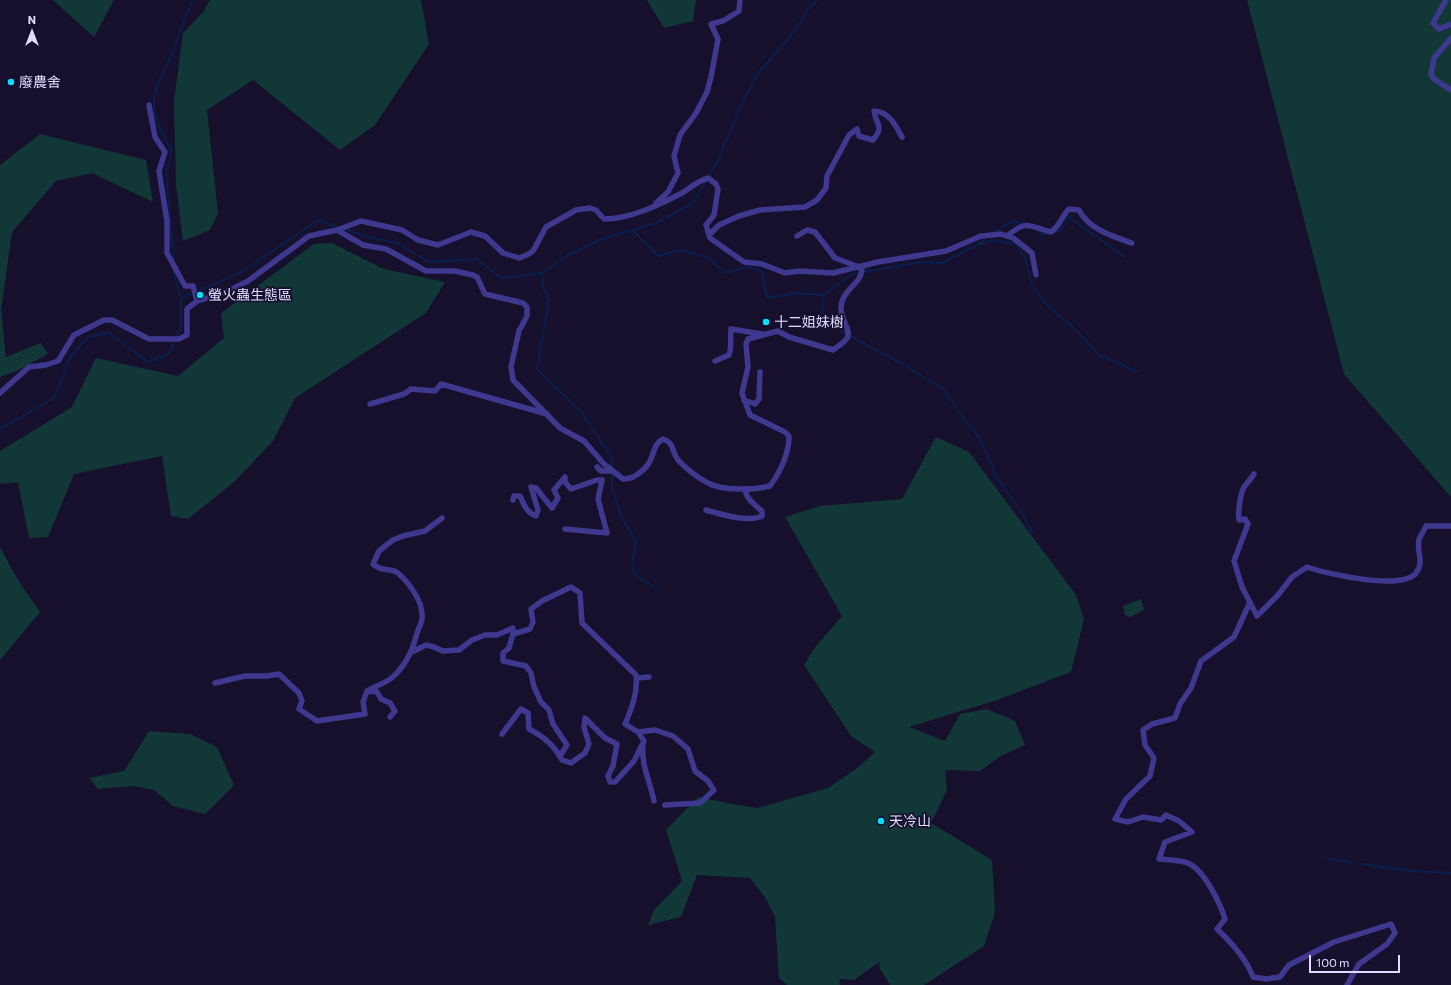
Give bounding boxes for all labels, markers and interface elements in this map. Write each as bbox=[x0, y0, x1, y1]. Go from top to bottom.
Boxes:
north arrow bbox=[12, 12, 52, 52]
text: N bbox=[28, 13, 36, 26]
place label: 廢農舍 bbox=[19, 74, 61, 90]
marker: 廢農舍 bbox=[6, 77, 16, 87]
place label: 螢火蟲生態區 bbox=[208, 287, 292, 303]
marker: 螢火蟲生態區 bbox=[195, 290, 205, 300]
place label: 十二姐妹樹 bbox=[774, 314, 844, 330]
marker: 十二姐妹樹 bbox=[761, 317, 771, 327]
place label: 天冷山 bbox=[889, 813, 931, 829]
marker: 天冷山 bbox=[876, 816, 886, 826]
scale bar bbox=[1311, 947, 1402, 973]
text: 100 m bbox=[1316, 955, 1350, 969]

